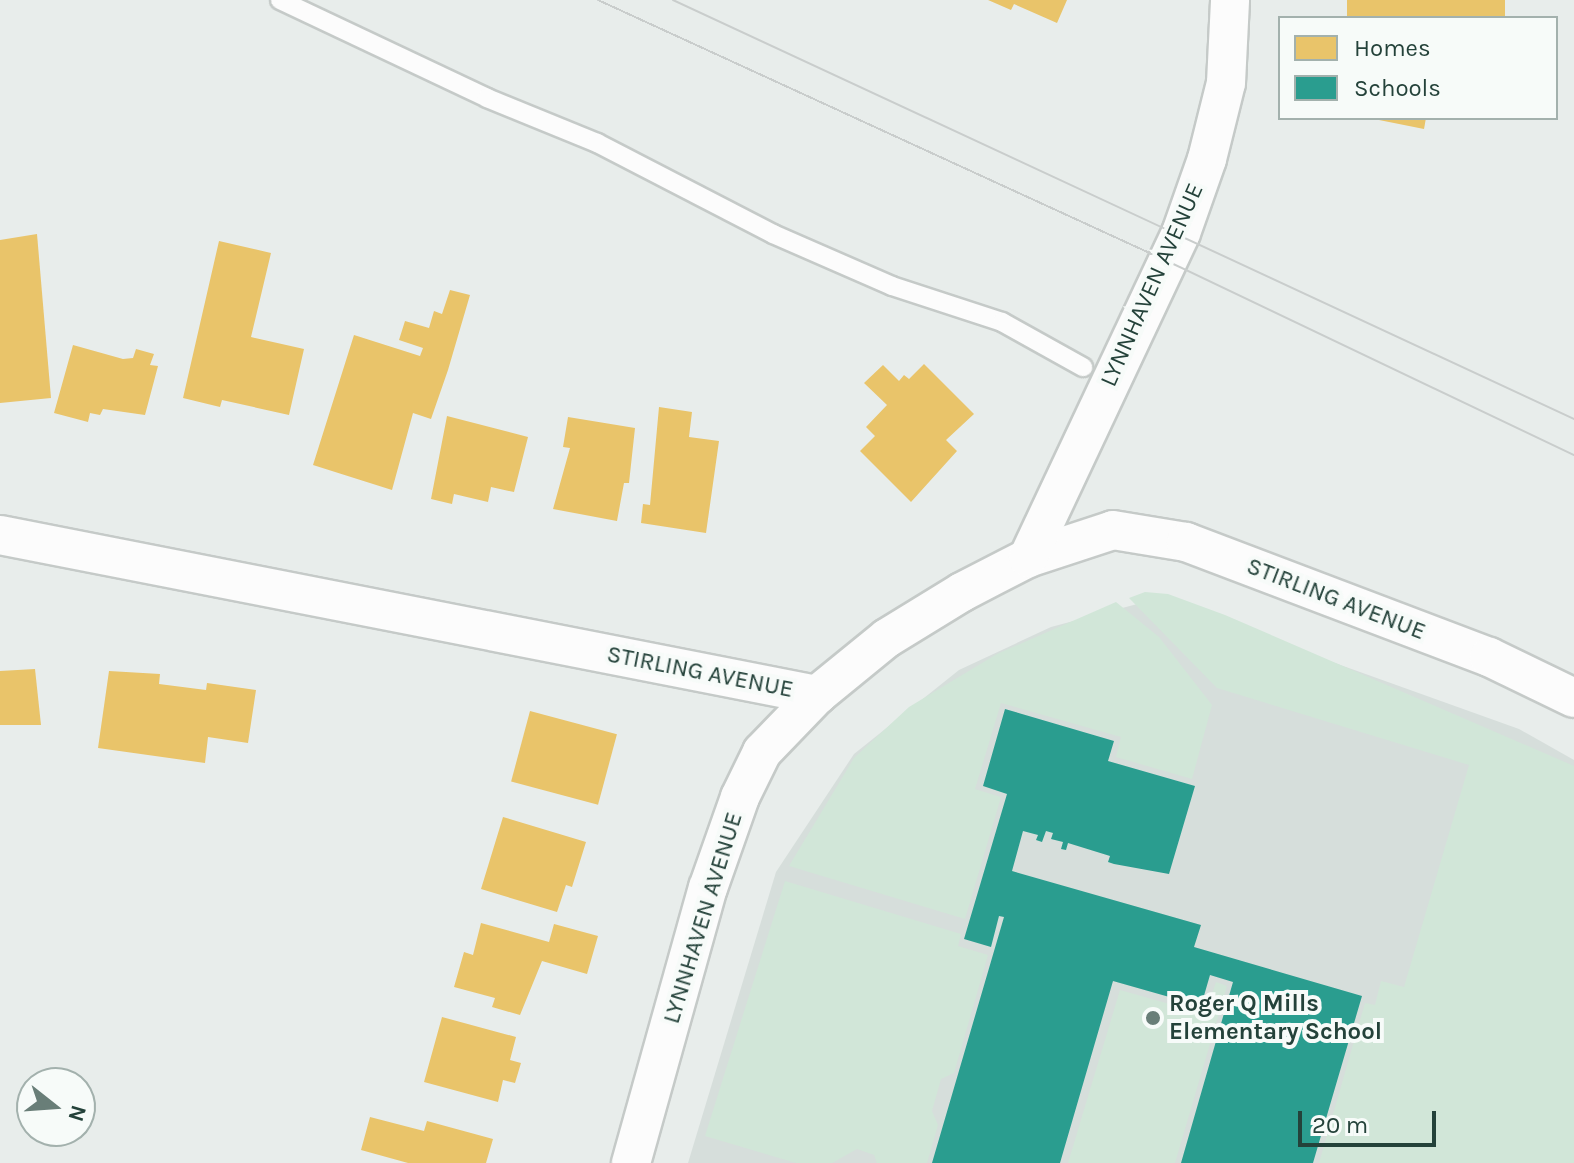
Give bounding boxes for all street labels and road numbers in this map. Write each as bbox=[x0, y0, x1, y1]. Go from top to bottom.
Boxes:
street label: LYNNHAVEN AVENUE bbox=[1094, 179, 1210, 391]
street label: STIRLING AVENUE bbox=[1243, 552, 1429, 646]
street label: STIRLING AVENUE bbox=[604, 640, 796, 704]
street label: LYNNHAVEN AVENUE bbox=[657, 809, 749, 1027]

